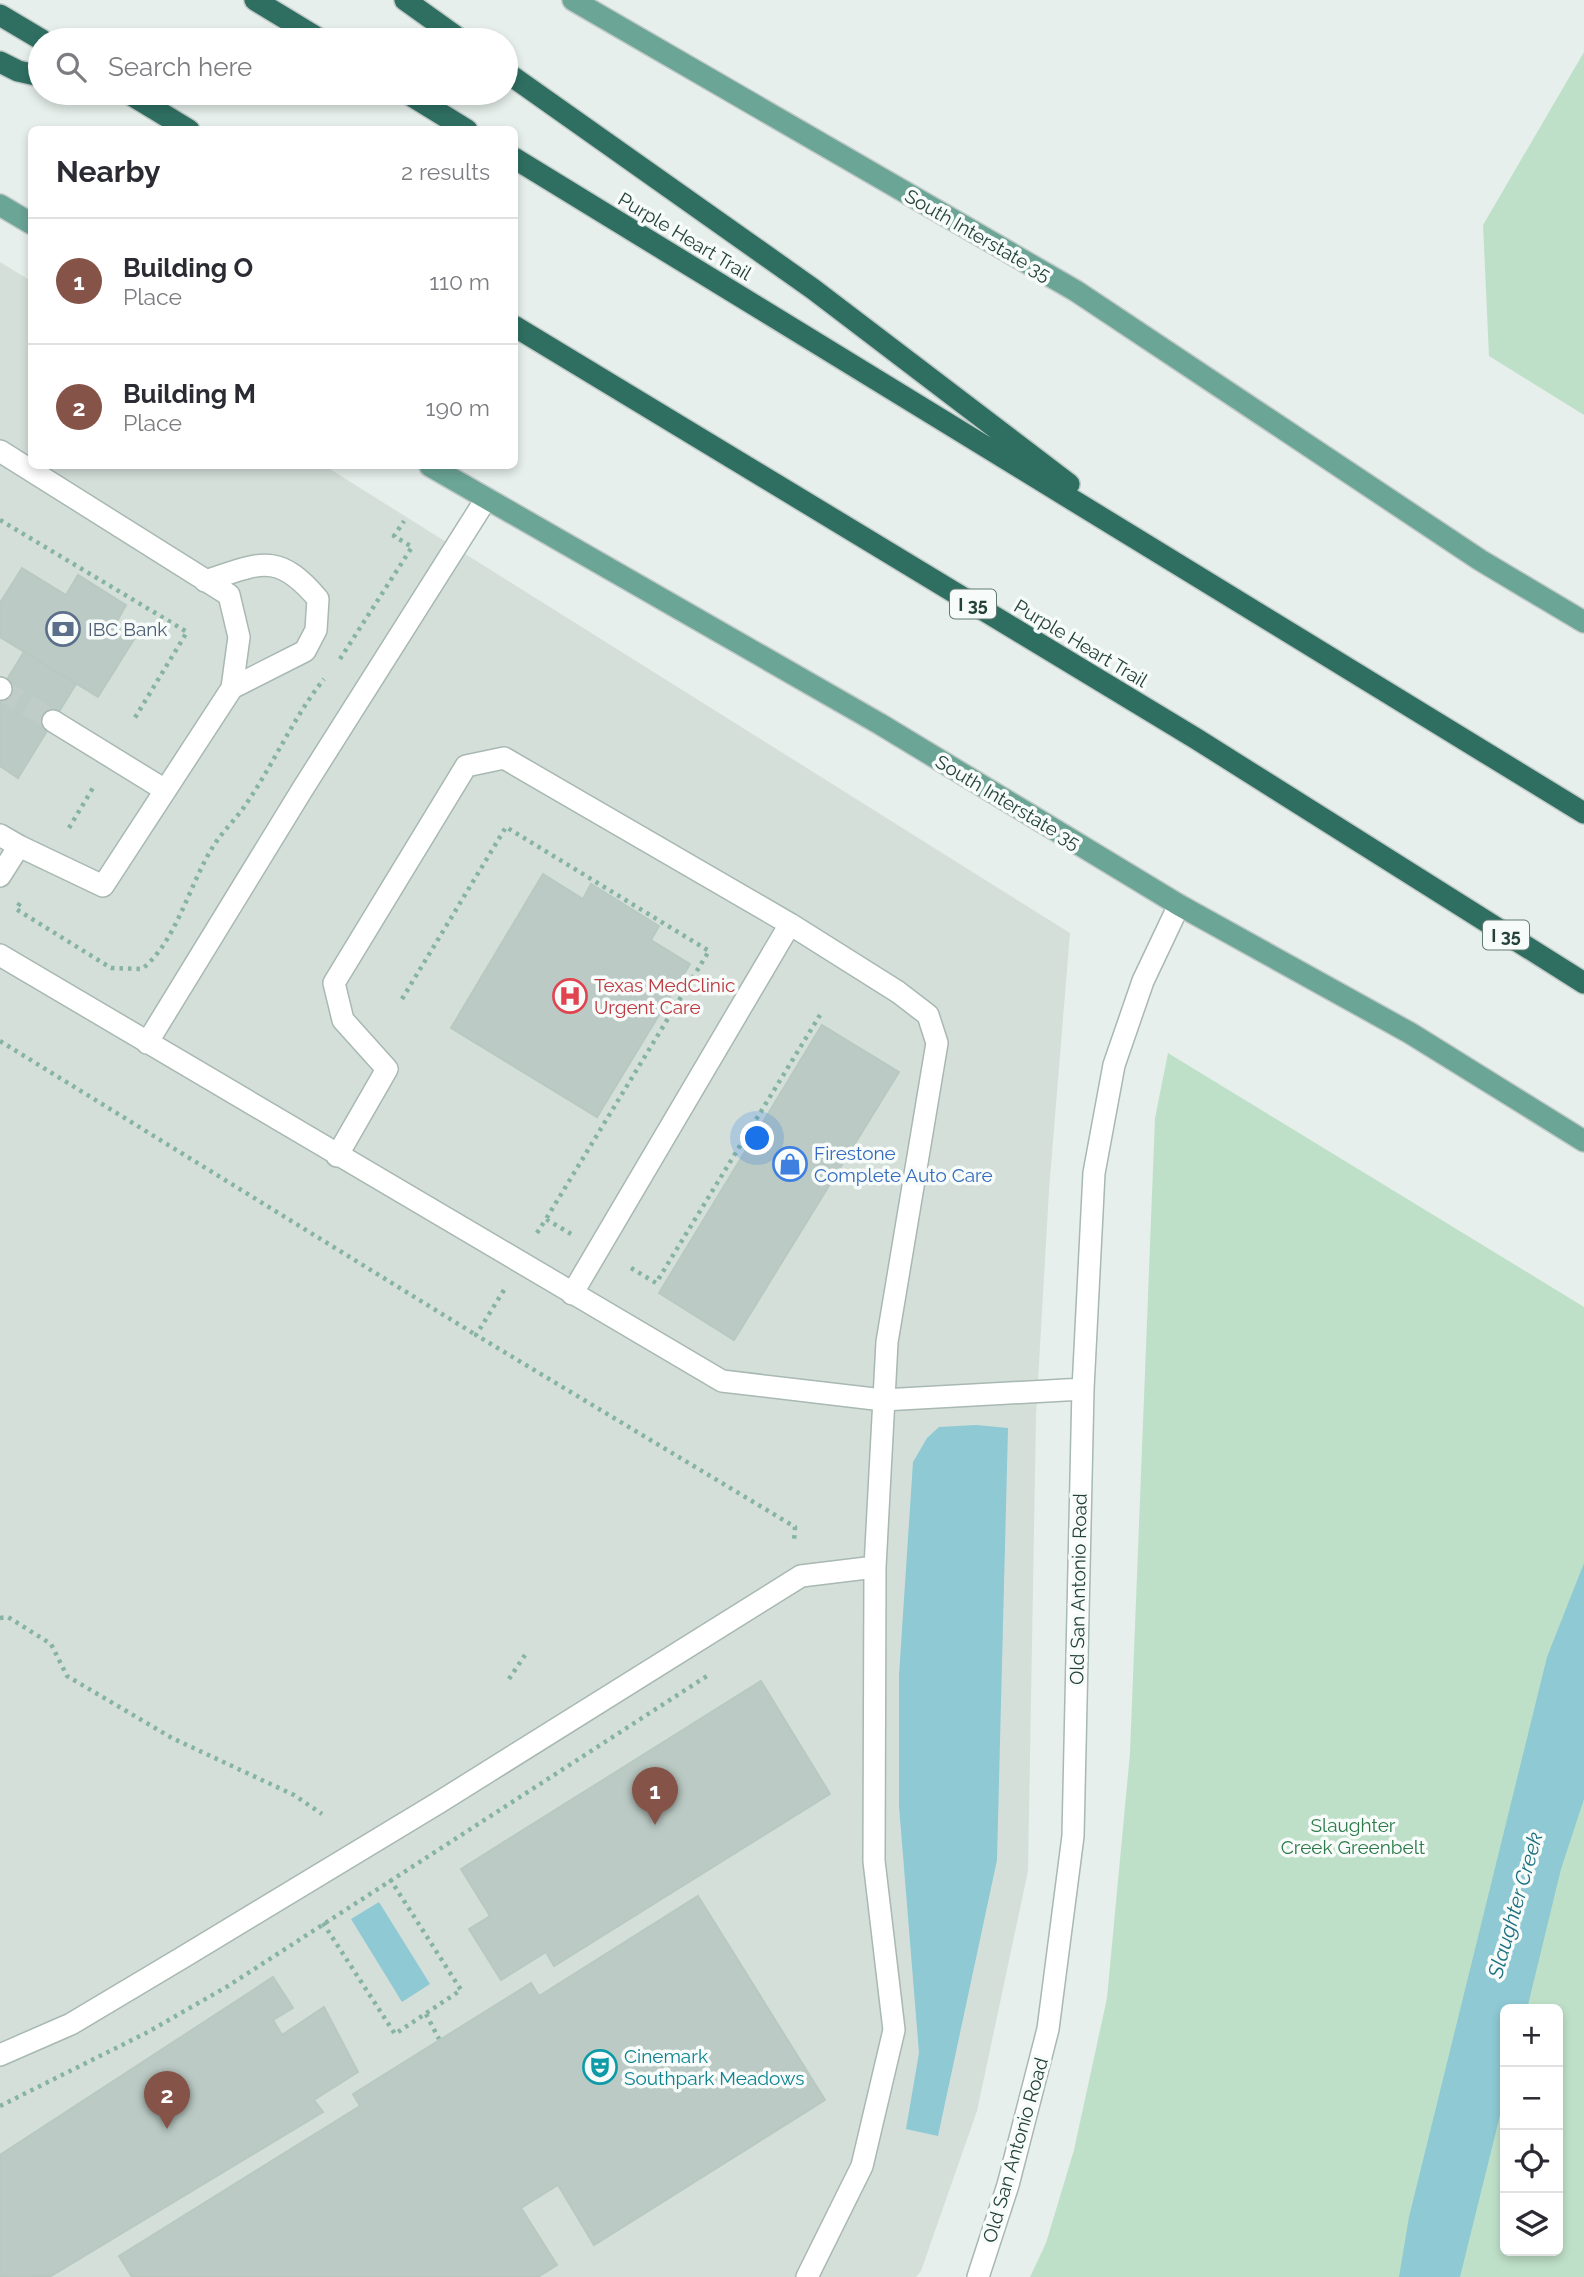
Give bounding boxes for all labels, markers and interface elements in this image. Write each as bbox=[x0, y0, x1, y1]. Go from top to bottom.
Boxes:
search box bbox=[28, 28, 518, 105]
icon: search bbox=[52, 48, 90, 86]
text: Search here bbox=[108, 52, 252, 82]
text: Nearby bbox=[56, 154, 160, 189]
text: 2 results bbox=[401, 158, 490, 185]
street label: South Interstate 35 bbox=[901, 184, 1055, 286]
street label: Purple Heart Trail bbox=[614, 188, 756, 285]
text: Building O bbox=[123, 253, 253, 283]
text: 1 bbox=[73, 268, 85, 295]
text: 110 m bbox=[429, 268, 490, 295]
text: Place bbox=[123, 283, 182, 310]
text: Building M bbox=[123, 379, 256, 409]
text: 2 bbox=[73, 394, 85, 421]
text: 190 m bbox=[426, 394, 490, 421]
text: Place bbox=[123, 409, 182, 436]
road number: I 35 bbox=[950, 590, 996, 618]
street label: Purple Heart Trail bbox=[1010, 595, 1152, 692]
bank icon: IBC Bank bbox=[44, 610, 82, 648]
place label: IBC Bank bbox=[88, 618, 167, 640]
street label: South Interstate 35 bbox=[932, 750, 1084, 854]
road number: I 35 bbox=[1483, 920, 1529, 950]
place label: Texas MedClinic Urgent Care bbox=[594, 974, 736, 1018]
hospital icon: Texas MedClinic Urgent Care bbox=[551, 977, 589, 1015]
your location bbox=[740, 1121, 774, 1155]
place label: Firestone Complete Auto Care bbox=[814, 1142, 993, 1186]
shop icon: Firestone Complete Auto Care bbox=[771, 1145, 809, 1183]
street label: Old San Antonio Road bbox=[1065, 1493, 1091, 1685]
pin: 1 bbox=[632, 1767, 678, 1825]
park label: Slaughter Creek Greenbelt bbox=[1281, 1814, 1426, 1858]
water label: Slaughter Creek bbox=[1482, 1829, 1548, 1982]
map controls bbox=[1500, 2004, 1563, 2256]
button: + bbox=[1500, 2004, 1563, 2067]
place label: Cinemark Southpark Meadows bbox=[624, 2045, 804, 2089]
theatre icon: Cinemark Southpark Meadows bbox=[581, 2048, 619, 2086]
street label: Old San Antonio Road bbox=[978, 2055, 1052, 2245]
button: − bbox=[1500, 2067, 1563, 2130]
pin: 2 bbox=[144, 2071, 190, 2129]
button: locate bbox=[1500, 2130, 1563, 2193]
button: layers bbox=[1500, 2193, 1563, 2256]

